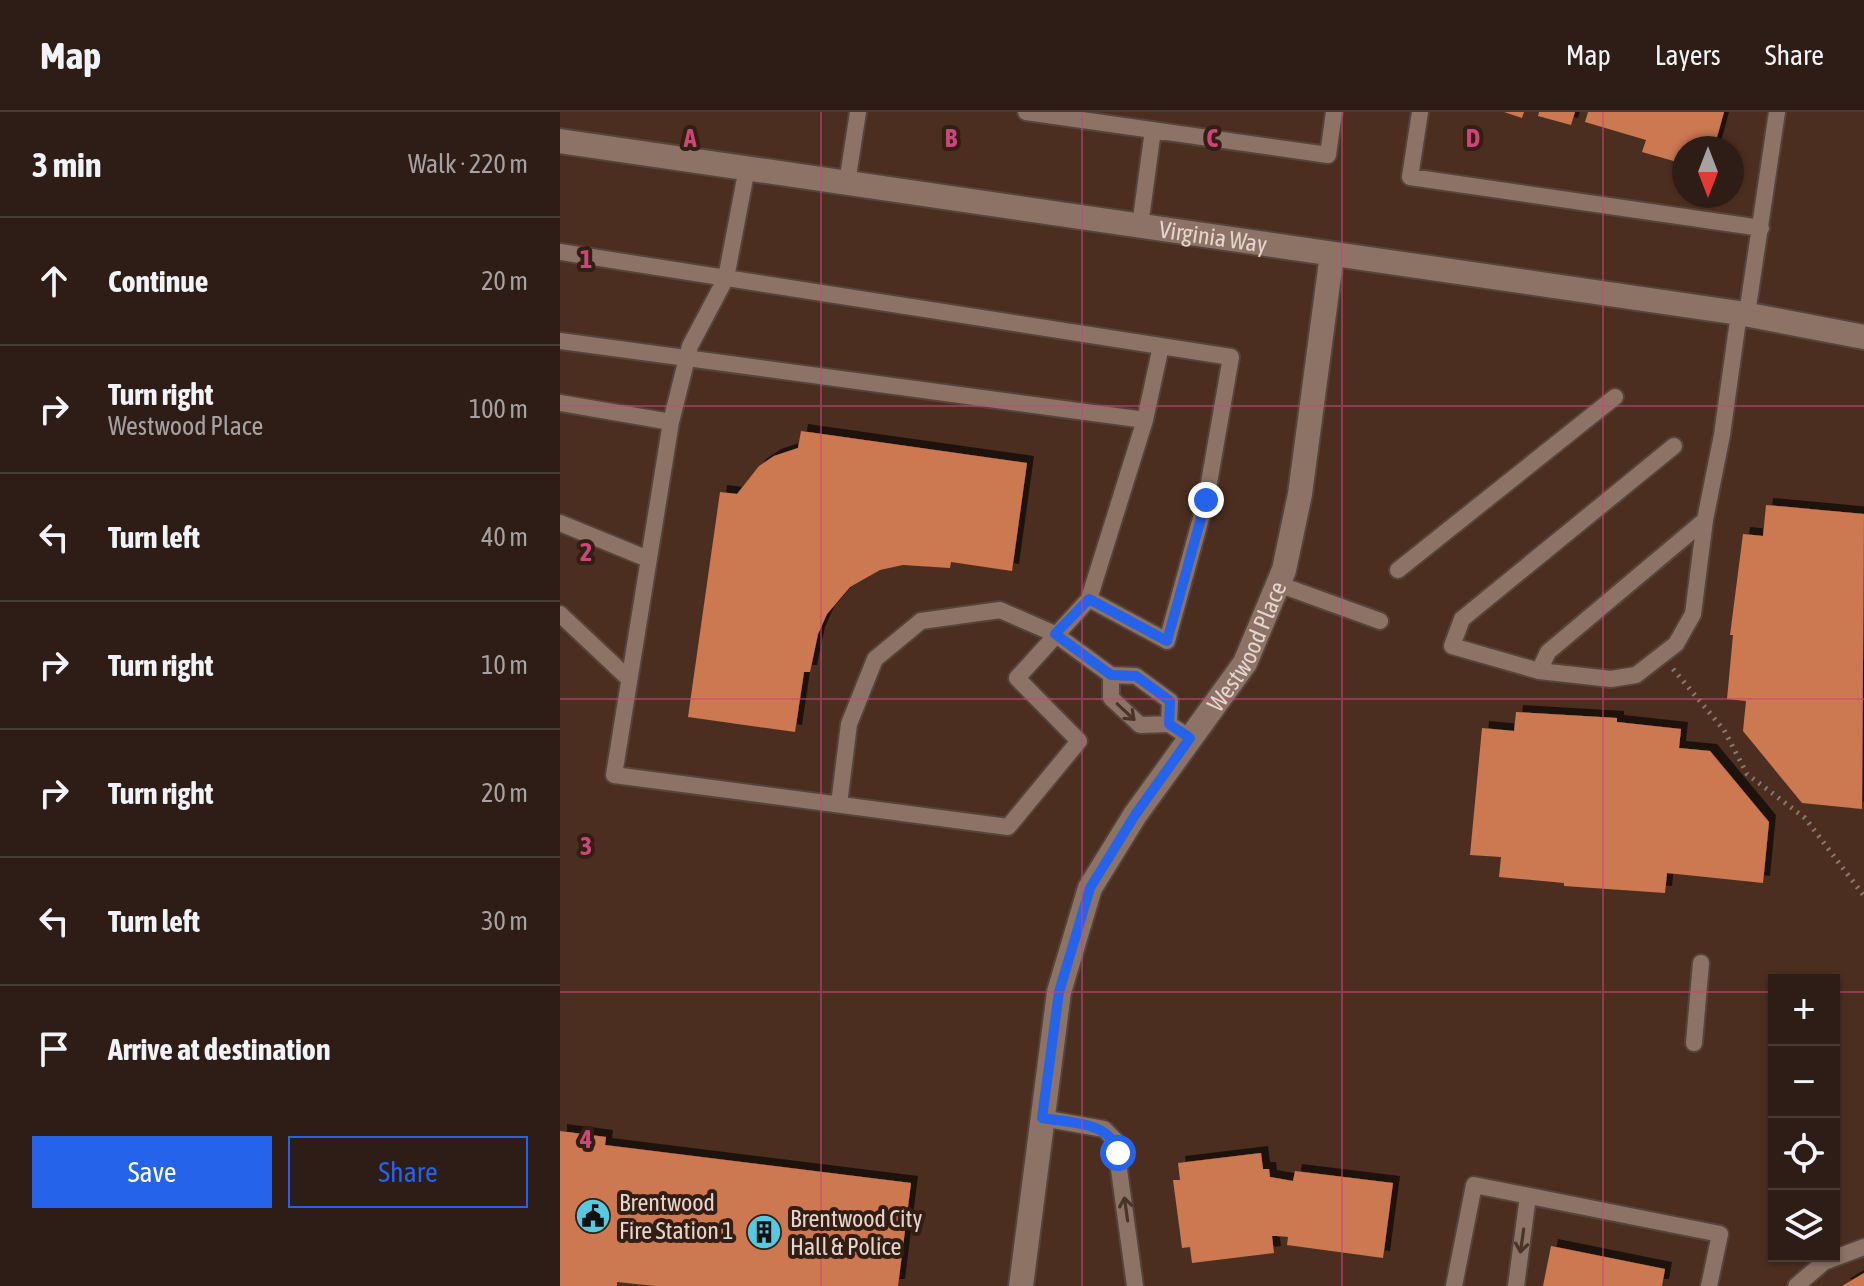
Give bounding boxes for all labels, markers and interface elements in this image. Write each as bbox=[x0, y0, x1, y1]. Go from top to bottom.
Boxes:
text: Map bbox=[40, 34, 101, 77]
text: Map bbox=[1566, 39, 1611, 71]
text: Layers bbox=[1655, 39, 1721, 71]
text: Share bbox=[1765, 39, 1824, 71]
text: A bbox=[683, 123, 697, 153]
text: B bbox=[945, 123, 958, 153]
text: C bbox=[1206, 123, 1218, 153]
text: D bbox=[1466, 123, 1480, 153]
north arrow bbox=[1672, 136, 1744, 208]
text: 3 min bbox=[32, 145, 101, 184]
text: Walk · 220 m bbox=[408, 149, 528, 179]
street label: Virginia Way bbox=[1157, 215, 1269, 258]
text: 1 bbox=[580, 244, 592, 274]
icon: ahead bbox=[32, 259, 76, 303]
text: Continue bbox=[108, 264, 208, 298]
text: 20 m bbox=[481, 266, 528, 296]
text: Turn right bbox=[108, 377, 214, 411]
icon: right bbox=[32, 387, 76, 431]
text: 100 m bbox=[469, 394, 528, 424]
text: Westwood Place bbox=[108, 411, 263, 441]
route end bbox=[1188, 482, 1224, 518]
icon: left bbox=[32, 515, 76, 559]
text: Turn left bbox=[108, 520, 200, 554]
text: 40 m bbox=[481, 522, 528, 552]
text: 2 bbox=[580, 537, 592, 567]
street label: Westwood Place bbox=[1201, 577, 1291, 716]
icon: right bbox=[32, 643, 76, 687]
text: Turn right bbox=[108, 648, 214, 682]
text: 10 m bbox=[481, 650, 528, 680]
one-way arrow bbox=[1116, 703, 1136, 721]
icon: right bbox=[32, 771, 76, 815]
text: Turn right bbox=[108, 776, 214, 810]
text: 20 m bbox=[481, 778, 528, 808]
text: 3 bbox=[580, 831, 592, 861]
icon: left bbox=[32, 899, 76, 943]
text: Turn left bbox=[108, 904, 200, 938]
text: 30 m bbox=[481, 906, 528, 936]
map controls bbox=[1768, 974, 1840, 1262]
button: + bbox=[1768, 974, 1840, 1046]
icon: arrive bbox=[32, 1027, 76, 1071]
text: Arrive at destination bbox=[108, 1032, 330, 1066]
button: − bbox=[1768, 1046, 1840, 1118]
button: locate bbox=[1768, 1118, 1840, 1190]
text: 4 bbox=[579, 1124, 592, 1154]
route start bbox=[1100, 1135, 1136, 1171]
button: Save bbox=[32, 1136, 272, 1208]
button: Share bbox=[288, 1136, 528, 1208]
place label: Brentwood Fire Station 1 bbox=[619, 1189, 734, 1244]
button: layers bbox=[1768, 1190, 1840, 1262]
one-way arrow bbox=[1118, 1196, 1133, 1222]
public building icon: Brentwood Fire Station 1 bbox=[574, 1197, 612, 1235]
place label: Brentwood City Hall & Police bbox=[790, 1205, 922, 1260]
building icon: Brentwood City Hall & Police bbox=[745, 1213, 783, 1251]
one-way arrow bbox=[1514, 1228, 1529, 1253]

